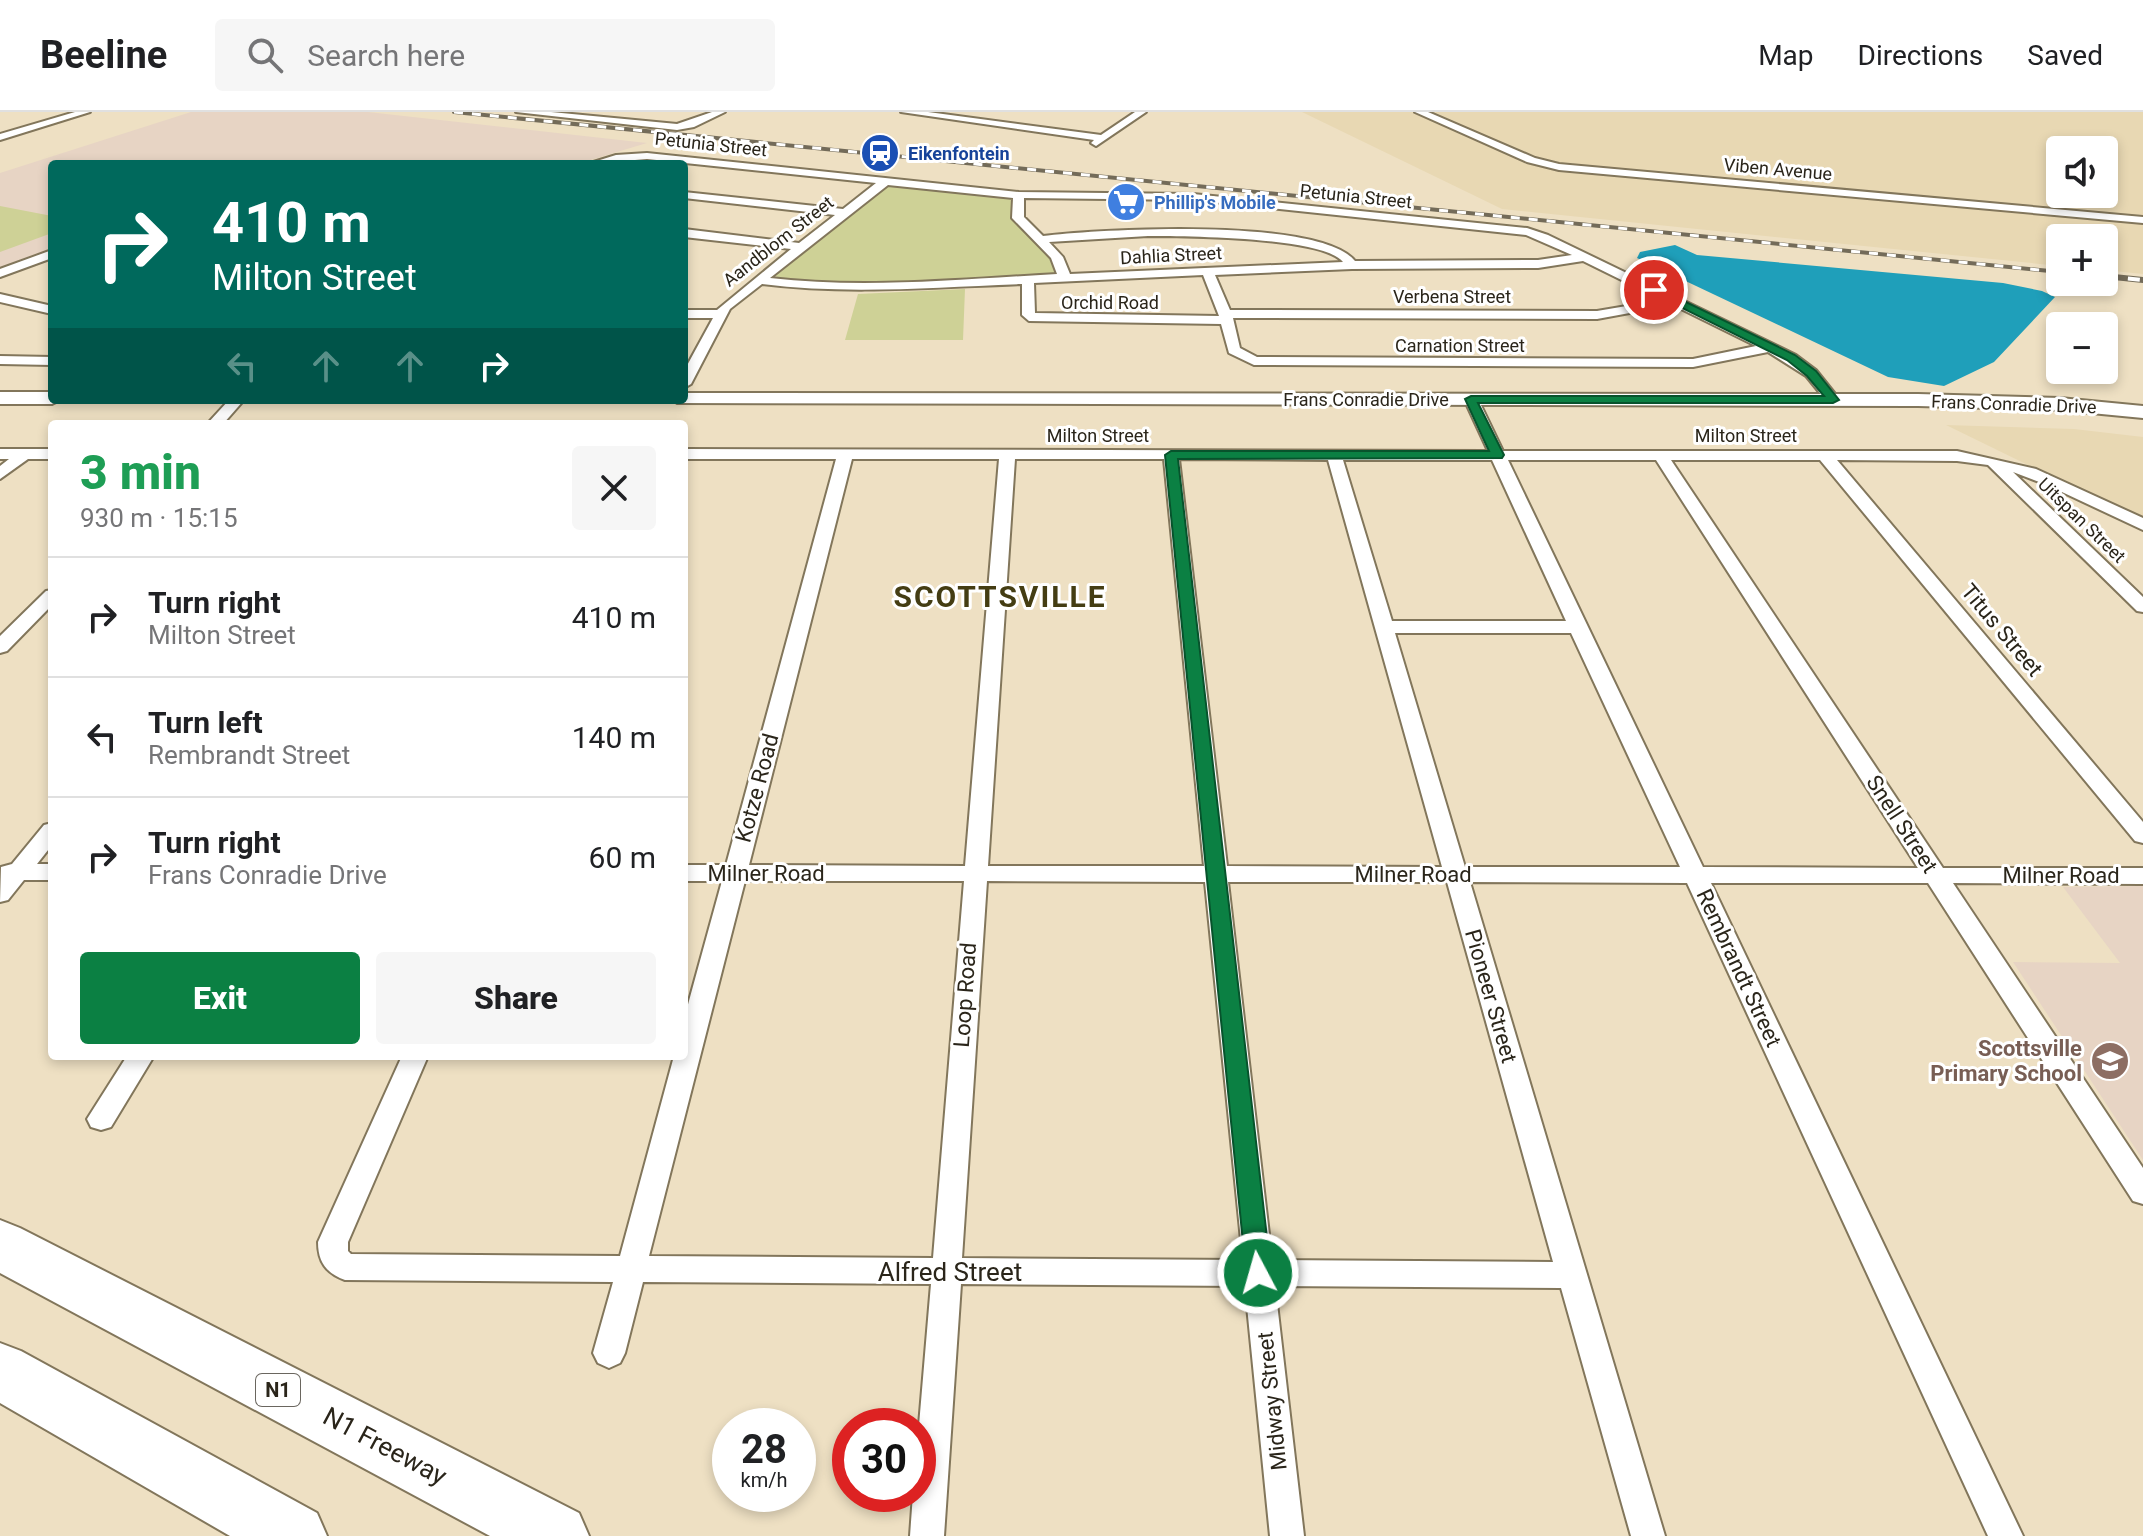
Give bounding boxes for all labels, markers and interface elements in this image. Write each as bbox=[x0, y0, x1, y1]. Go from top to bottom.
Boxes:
search box bbox=[215, 19, 775, 91]
text: Beeline bbox=[40, 33, 167, 77]
icon: search bbox=[243, 33, 287, 77]
text: Search here bbox=[307, 38, 465, 73]
text: Map bbox=[1758, 39, 1814, 72]
text: Directions bbox=[1858, 39, 1983, 72]
text: Saved bbox=[2027, 39, 2103, 72]
street label: Petunia Street bbox=[654, 128, 768, 160]
station icon: Eikenfontein bbox=[859, 132, 901, 174]
map controls bbox=[2046, 136, 2118, 384]
button: sound bbox=[2046, 136, 2118, 208]
place label: Eikenfontein bbox=[908, 143, 1010, 164]
street label: Viben Avenue bbox=[1723, 154, 1833, 184]
street label: Petunia Street bbox=[1299, 180, 1413, 212]
supermarket icon: Phillip's Mobile bbox=[1105, 181, 1147, 223]
text: 410 m bbox=[212, 190, 371, 256]
street label: Aandblom Street bbox=[719, 191, 837, 291]
icon: right bbox=[80, 192, 184, 296]
place label: Phillip's Mobile bbox=[1154, 192, 1276, 213]
button: + bbox=[2046, 224, 2118, 296]
street label: Dahlia Street bbox=[1120, 242, 1223, 268]
pin bbox=[1620, 256, 1688, 324]
text: Milton Street bbox=[212, 257, 417, 299]
icon: arrive bbox=[1632, 268, 1676, 312]
street label: Verbena Street bbox=[1393, 286, 1511, 307]
street label: Orchid Road bbox=[1061, 292, 1159, 313]
button: − bbox=[2046, 312, 2118, 384]
street label: Carnation Street bbox=[1395, 335, 1525, 356]
icon: left bbox=[220, 344, 264, 388]
icon: ahead bbox=[304, 344, 348, 388]
icon: ahead bbox=[388, 344, 432, 388]
icon: right bbox=[472, 344, 516, 388]
street label: Frans Conradie Drive bbox=[1283, 389, 1449, 410]
street label: Frans Conradie Drive bbox=[1931, 391, 2097, 417]
street label: Milton Street bbox=[1047, 425, 1149, 446]
street label: Milton Street bbox=[1695, 425, 1797, 446]
text: 3 min bbox=[80, 444, 201, 501]
button: close bbox=[572, 446, 656, 530]
street label: Uitspan Street bbox=[2034, 473, 2130, 567]
text: 930 m · 15:15 bbox=[80, 503, 238, 533]
district label: SCOTTSVILLE bbox=[893, 579, 1107, 614]
street label: Titus Street bbox=[1956, 579, 2048, 681]
text: Turn right bbox=[148, 585, 281, 620]
icon: right bbox=[80, 595, 124, 639]
text: 410 m bbox=[572, 600, 656, 635]
text: Milton Street bbox=[148, 620, 296, 650]
text: Turn left bbox=[148, 705, 263, 740]
icon: left bbox=[80, 715, 124, 759]
text: 140 m bbox=[572, 720, 656, 755]
street label: Kotze Road bbox=[730, 731, 784, 845]
text: Rembrandt Street bbox=[148, 740, 350, 770]
street label: Snell Street bbox=[1861, 771, 1943, 877]
text: Turn right bbox=[148, 825, 281, 860]
icon: right bbox=[80, 835, 124, 879]
text: 60 m bbox=[589, 840, 656, 875]
text: Frans Conradie Drive bbox=[148, 860, 387, 890]
street label: Milner Road bbox=[707, 861, 825, 886]
street label: Milner Road bbox=[1354, 862, 1472, 887]
street label: Milner Road bbox=[2002, 863, 2120, 888]
street label: Rembrandt Street bbox=[1692, 885, 1786, 1051]
street label: Pioneer Street bbox=[1460, 926, 1522, 1066]
street label: Loop Road bbox=[949, 942, 981, 1048]
button: Exit bbox=[80, 952, 360, 1044]
button: Share bbox=[376, 952, 656, 1044]
place label: Scottsville Primary School bbox=[1930, 1036, 2082, 1086]
school or university icon: Scottsville Primary School bbox=[2089, 1040, 2131, 1082]
position arrow bbox=[1216, 1231, 1300, 1315]
street label: Alfred Street bbox=[878, 1257, 1022, 1287]
street label: Midway Street bbox=[1252, 1330, 1292, 1472]
road number: N1 bbox=[256, 1374, 300, 1406]
street label: N1 Freeway bbox=[318, 1401, 452, 1491]
speed limit sign: 30 bbox=[832, 1408, 936, 1512]
text: 28 bbox=[741, 1426, 787, 1473]
text: km/h bbox=[741, 1468, 787, 1492]

